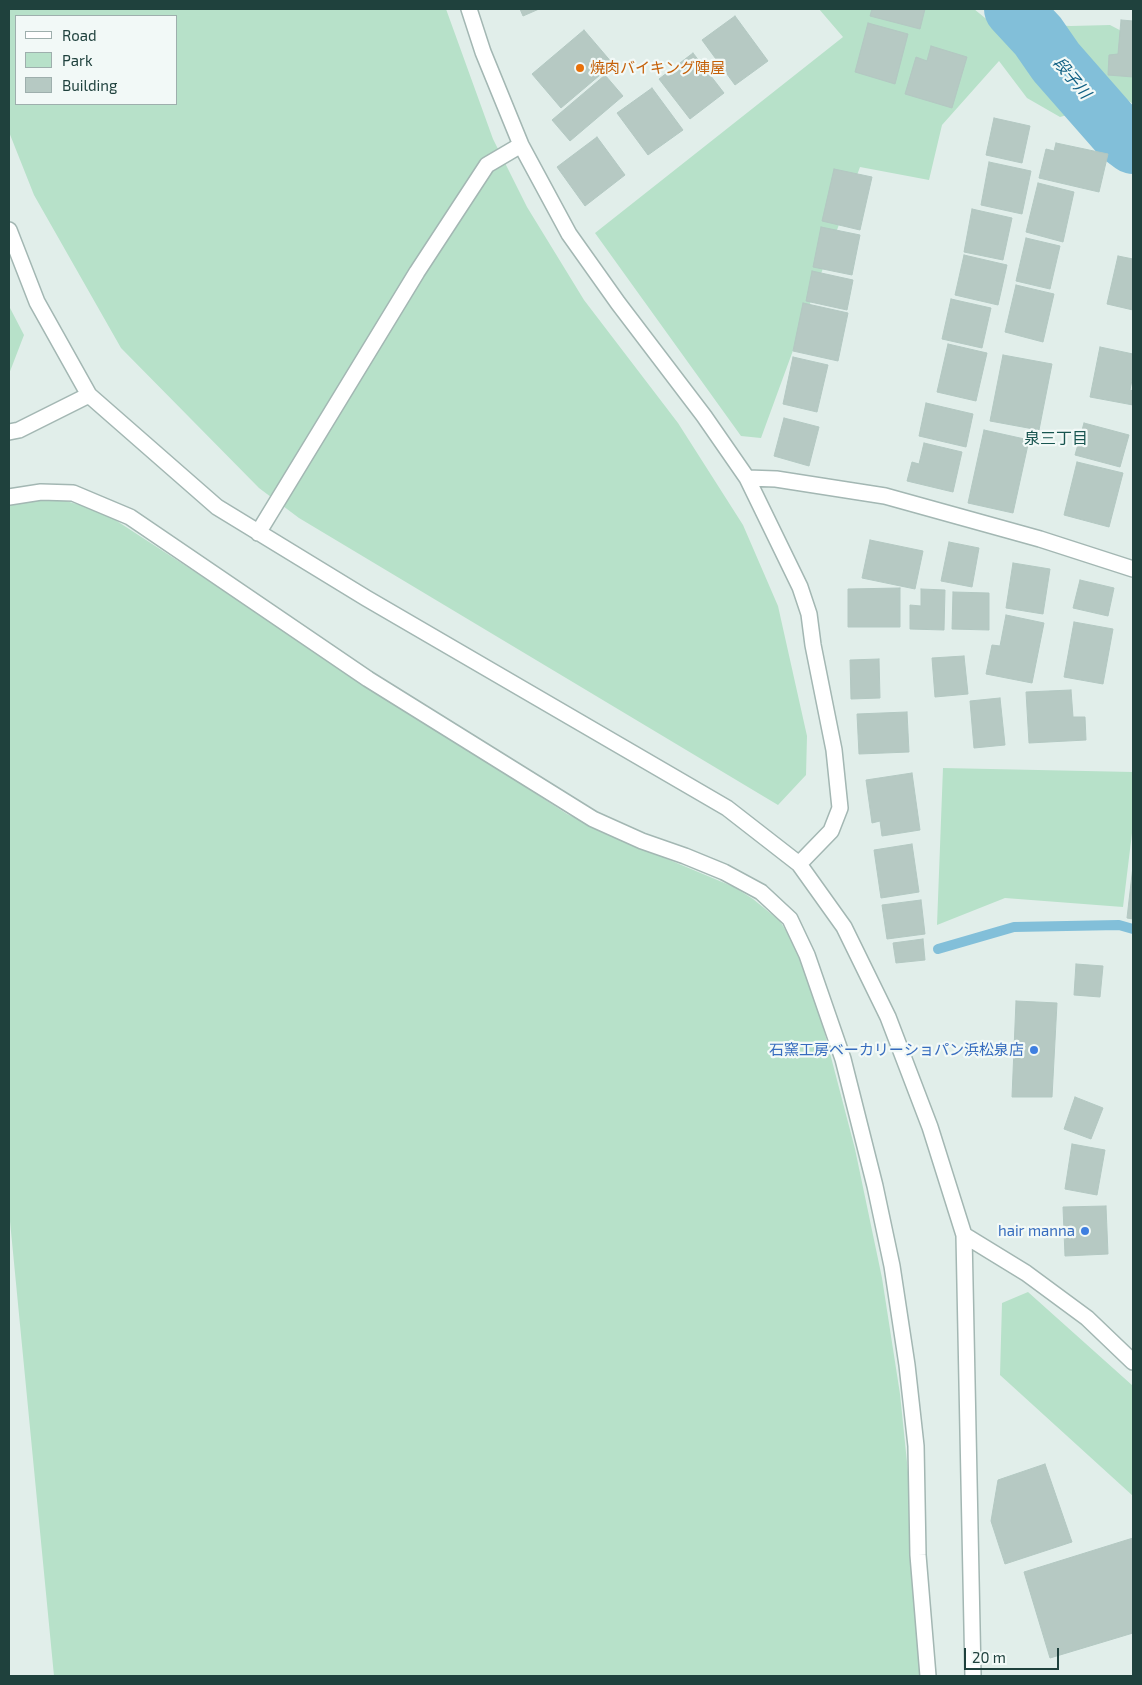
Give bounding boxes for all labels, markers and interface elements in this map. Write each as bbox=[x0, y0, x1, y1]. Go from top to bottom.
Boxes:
legend bbox=[15, 15, 178, 105]
text: Road bbox=[62, 26, 97, 44]
text: Park bbox=[62, 51, 93, 69]
water label: 段子川 bbox=[1049, 53, 1095, 103]
place label: 焼肉バイキング陣屋 bbox=[590, 59, 725, 77]
marker: 焼肉バイキング陣屋 bbox=[574, 62, 586, 74]
text: Building bbox=[62, 76, 117, 94]
district label: 泉三丁目 bbox=[1024, 429, 1088, 449]
place label: 石窯工房ベーカリーショパン浜松泉店 bbox=[769, 1041, 1024, 1059]
marker: 石窯工房ベーカリーショパン浜松泉店 bbox=[1028, 1044, 1040, 1056]
place label: hair manna bbox=[998, 1222, 1075, 1240]
marker: hair manna bbox=[1079, 1225, 1091, 1237]
scale bar bbox=[967, 1638, 1062, 1670]
text: 20 m bbox=[972, 1648, 1006, 1666]

